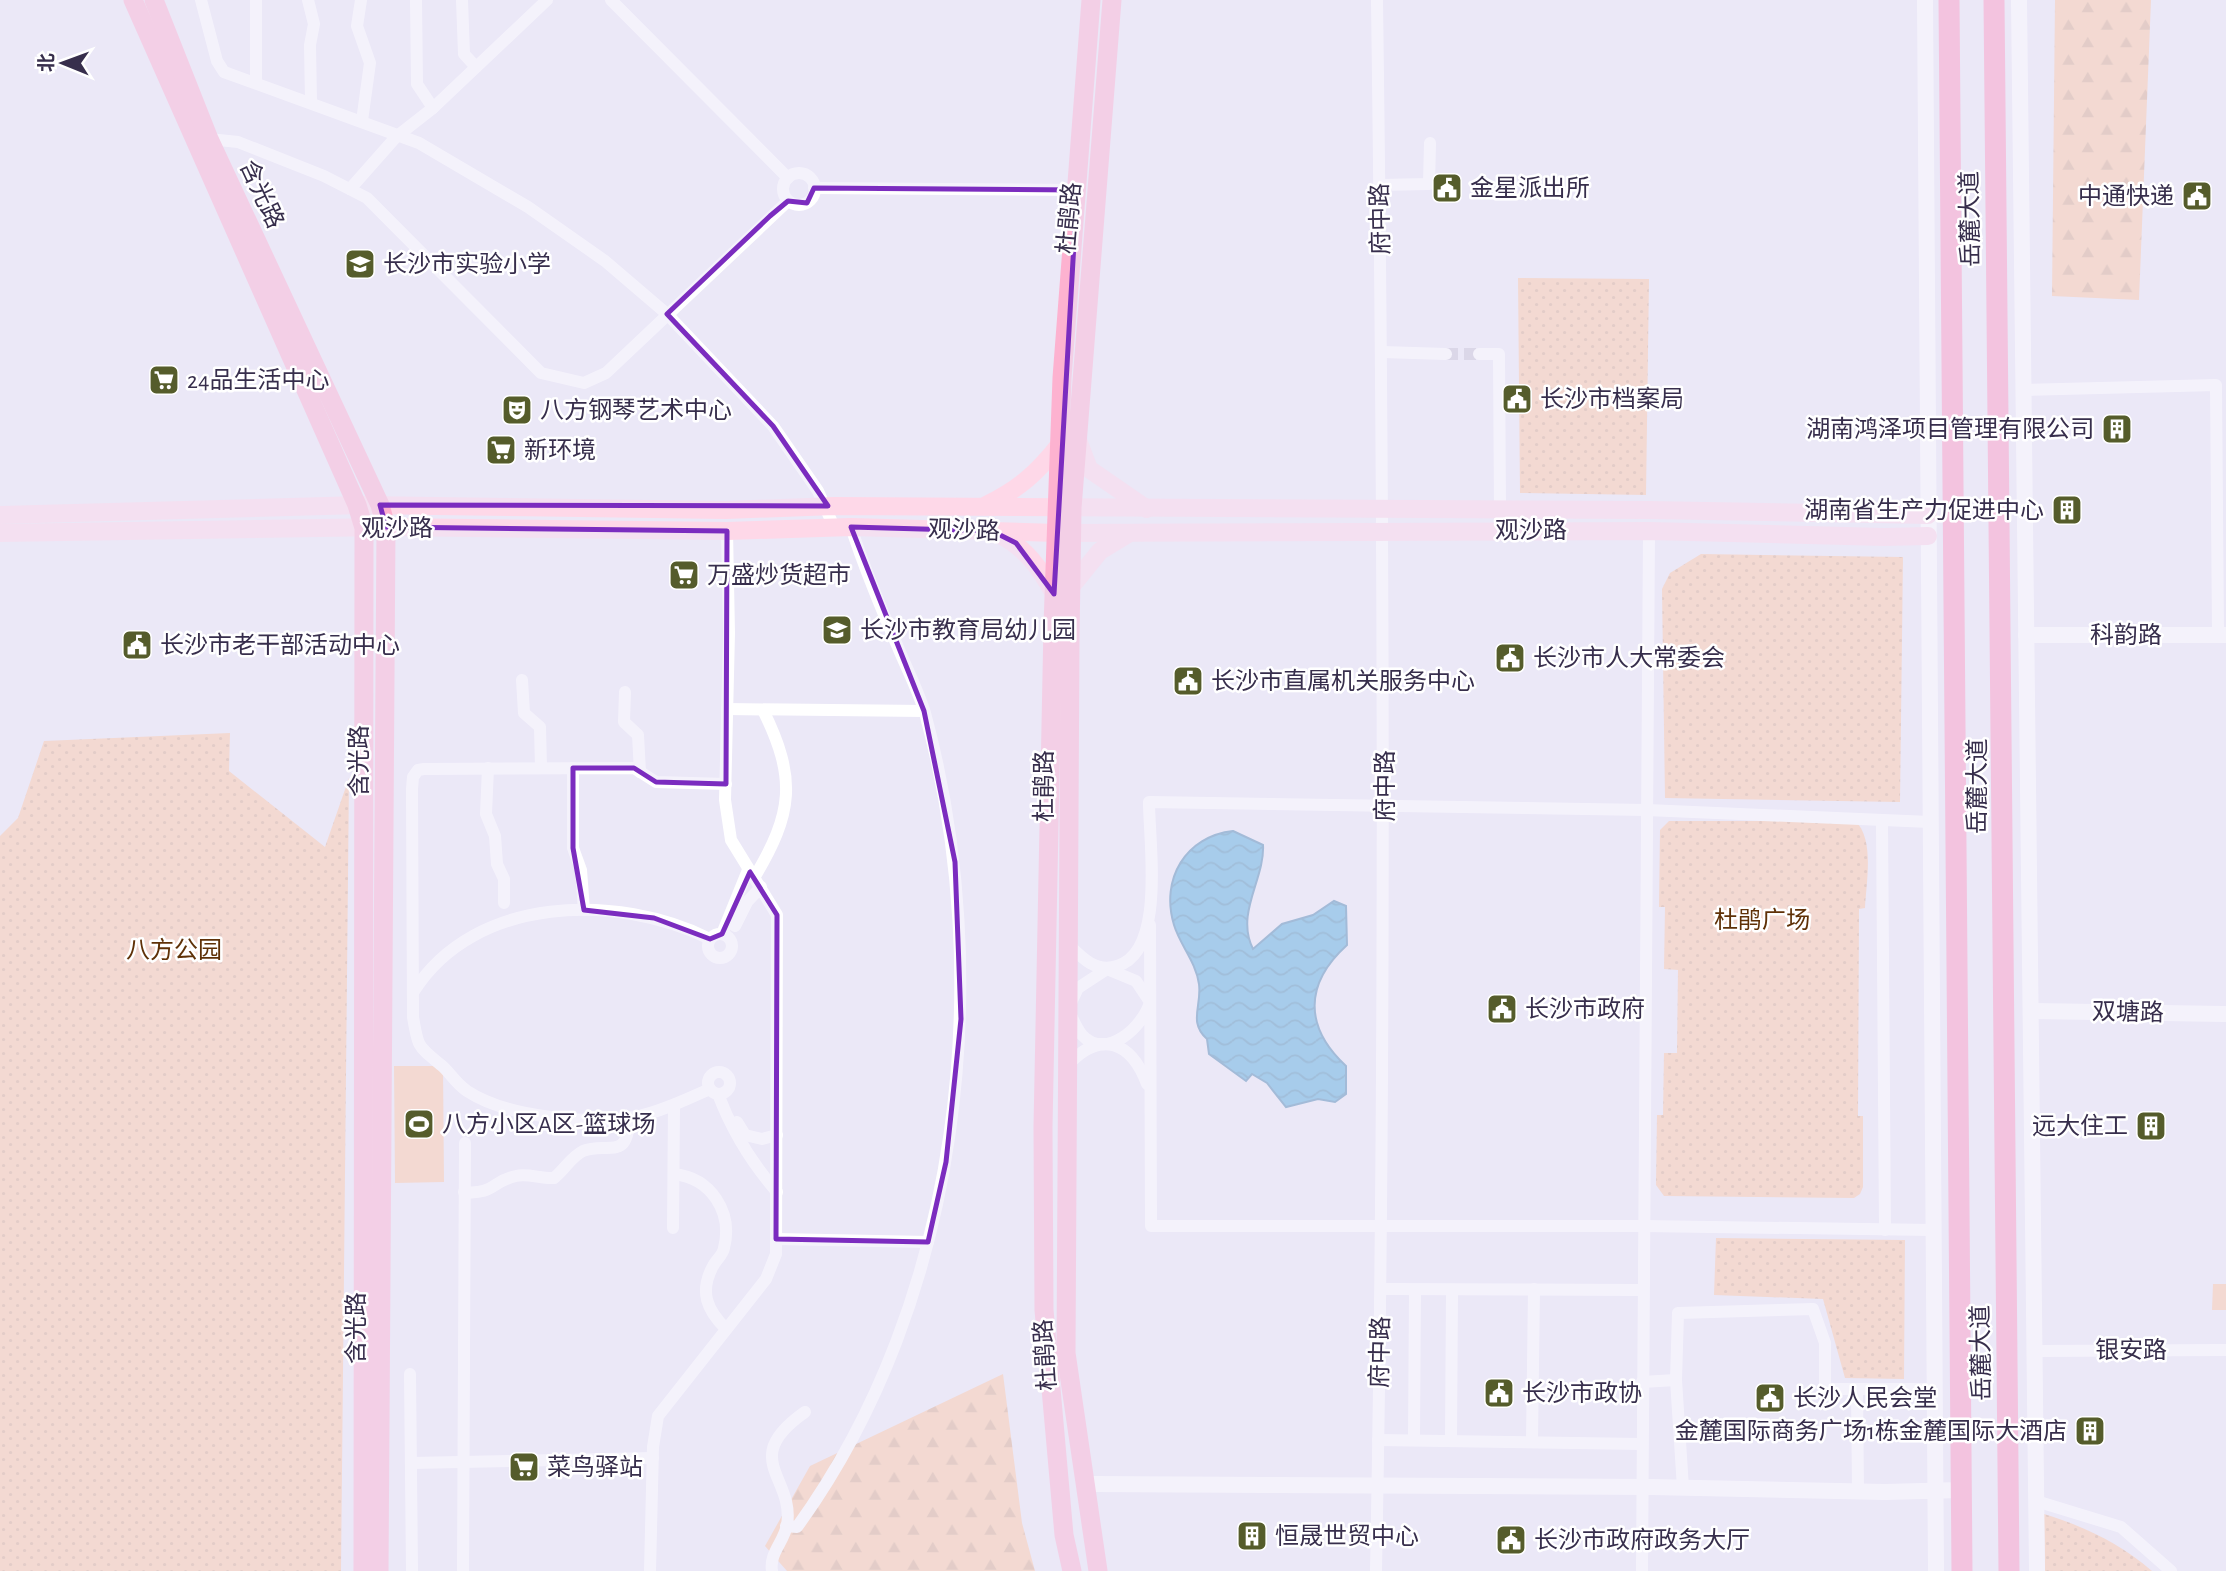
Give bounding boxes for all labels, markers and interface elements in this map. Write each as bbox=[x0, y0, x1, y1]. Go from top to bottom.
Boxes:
north arrow bbox=[28, 28, 98, 98]
text: 北 bbox=[37, 53, 57, 72]
street label: 含光路 bbox=[235, 156, 289, 232]
public building icon: 金星派出所 bbox=[1430, 171, 1464, 205]
street label: 岳麓大道 bbox=[1956, 171, 1984, 267]
place label: 金星派出所 bbox=[1470, 175, 1590, 201]
public building icon: 中通快递 bbox=[2180, 179, 2214, 213]
street label: 杜鹃路 bbox=[1053, 181, 1085, 255]
street label: 府中路 bbox=[1366, 183, 1394, 255]
place label: 中通快递 bbox=[2078, 183, 2174, 209]
school or university icon: 长沙市实验小学 bbox=[343, 247, 377, 281]
place label: 长沙市实验小学 bbox=[383, 251, 551, 277]
supermarket icon: 24品生活中心 bbox=[147, 363, 181, 397]
place label: 24品生活中心 bbox=[187, 367, 329, 393]
public building icon: 长沙市档案局 bbox=[1500, 382, 1534, 416]
place label: 长沙市档案局 bbox=[1540, 386, 1684, 412]
theatre icon: 八方钢琴艺术中心 bbox=[500, 393, 534, 427]
place label: 八方钢琴艺术中心 bbox=[540, 397, 732, 423]
building icon: 湖南鸿泽项目管理有限公司 bbox=[2100, 412, 2134, 446]
place label: 湖南鸿泽项目管理有限公司 bbox=[1806, 416, 2094, 442]
supermarket icon: 新环境 bbox=[484, 433, 518, 467]
place label: 新环境 bbox=[524, 437, 596, 463]
building icon: 湖南省生产力促进中心 bbox=[2050, 493, 2084, 527]
place label: 湖南省生产力促进中心 bbox=[1804, 497, 2044, 523]
street label: 观沙路 bbox=[361, 515, 433, 541]
street label: 观沙路 bbox=[928, 516, 1000, 544]
street label: 观沙路 bbox=[1495, 517, 1567, 543]
supermarket icon: 万盛炒货超市 bbox=[667, 558, 701, 592]
place label: 万盛炒货超市 bbox=[707, 562, 851, 588]
school or university icon: 长沙市教育局幼儿园 bbox=[820, 613, 854, 647]
place label: 长沙市教育局幼儿园 bbox=[860, 617, 1076, 643]
street label: 科韵路 bbox=[2090, 622, 2162, 648]
public building icon: 长沙市老干部活动中心 bbox=[120, 628, 154, 662]
place label: 长沙市老干部活动中心 bbox=[160, 632, 400, 658]
public building icon: 长沙市人大常委会 bbox=[1493, 641, 1527, 675]
place label: 长沙市人大常委会 bbox=[1533, 645, 1725, 671]
public building icon: 长沙市直属机关服务中心 bbox=[1171, 664, 1205, 698]
place label: 长沙市直属机关服务中心 bbox=[1211, 668, 1475, 694]
street label: 含光路 bbox=[346, 725, 372, 797]
street label: 岳麓大道 bbox=[1964, 738, 1990, 834]
street label: 杜鹃路 bbox=[1031, 750, 1057, 822]
street label: 府中路 bbox=[1372, 750, 1398, 822]
park label: 杜鹃广场 bbox=[1714, 907, 1810, 933]
park label: 八方公园 bbox=[126, 937, 222, 963]
public building icon: 长沙市政府 bbox=[1485, 992, 1519, 1026]
place label: 长沙市政府 bbox=[1525, 996, 1645, 1022]
street label: 双塘路 bbox=[2092, 998, 2164, 1026]
sports icon: 八方小区A区-篮球场 bbox=[402, 1107, 436, 1141]
building icon: 远大住工 bbox=[2134, 1109, 2168, 1143]
place label: 八方小区A区-篮球场 bbox=[442, 1111, 655, 1137]
place label: 远大住工 bbox=[2032, 1113, 2128, 1139]
street label: 含光路 bbox=[343, 1292, 369, 1364]
street label: 岳麓大道 bbox=[1967, 1305, 1995, 1401]
street label: 府中路 bbox=[1366, 1316, 1394, 1388]
street label: 杜鹃路 bbox=[1030, 1318, 1060, 1392]
street label: 银安路 bbox=[2095, 1337, 2167, 1363]
public building icon: 长沙市政协 bbox=[1482, 1376, 1516, 1410]
place label: 长沙市政协 bbox=[1522, 1380, 1642, 1406]
public building icon: 长沙人民会堂 bbox=[1753, 1381, 1787, 1415]
place label: 长沙人民会堂 bbox=[1793, 1385, 1937, 1411]
building icon: 金麓国际商务广场1栋金麓国际大酒店 bbox=[2073, 1414, 2107, 1448]
place label: 金麓国际商务广场1栋金麓国际大酒店 bbox=[1675, 1418, 2067, 1444]
supermarket icon: 菜鸟驿站 bbox=[507, 1450, 541, 1484]
place label: 菜鸟驿站 bbox=[547, 1454, 643, 1480]
building icon: 恒晟世贸中心 bbox=[1235, 1519, 1269, 1553]
place label: 恒晟世贸中心 bbox=[1275, 1523, 1419, 1549]
public building icon: 长沙市政府政务大厅 bbox=[1494, 1523, 1528, 1557]
place label: 长沙市政府政务大厅 bbox=[1534, 1527, 1750, 1553]

